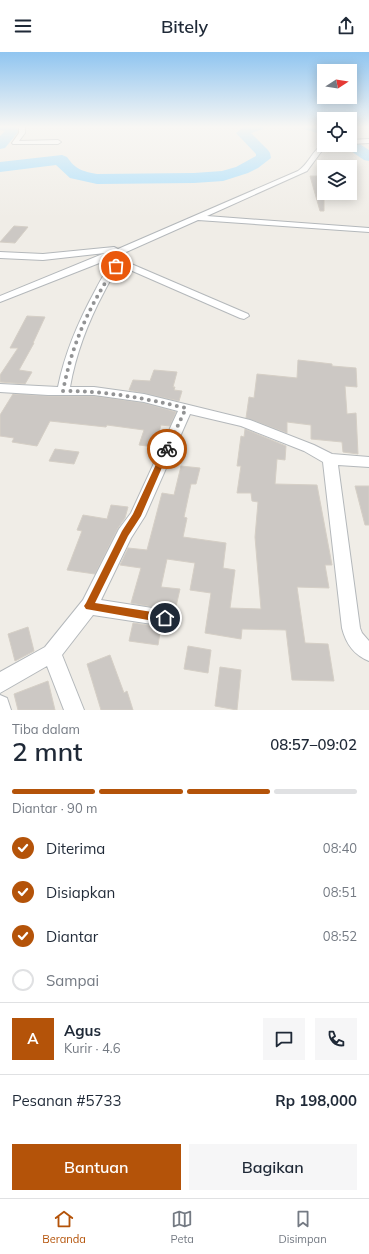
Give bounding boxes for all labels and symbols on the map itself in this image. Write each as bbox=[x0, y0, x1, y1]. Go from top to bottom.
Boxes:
north arrow bbox=[317, 64, 357, 104]
pin bbox=[99, 249, 133, 283]
courier bbox=[147, 429, 187, 469]
pin bbox=[148, 601, 182, 635]

